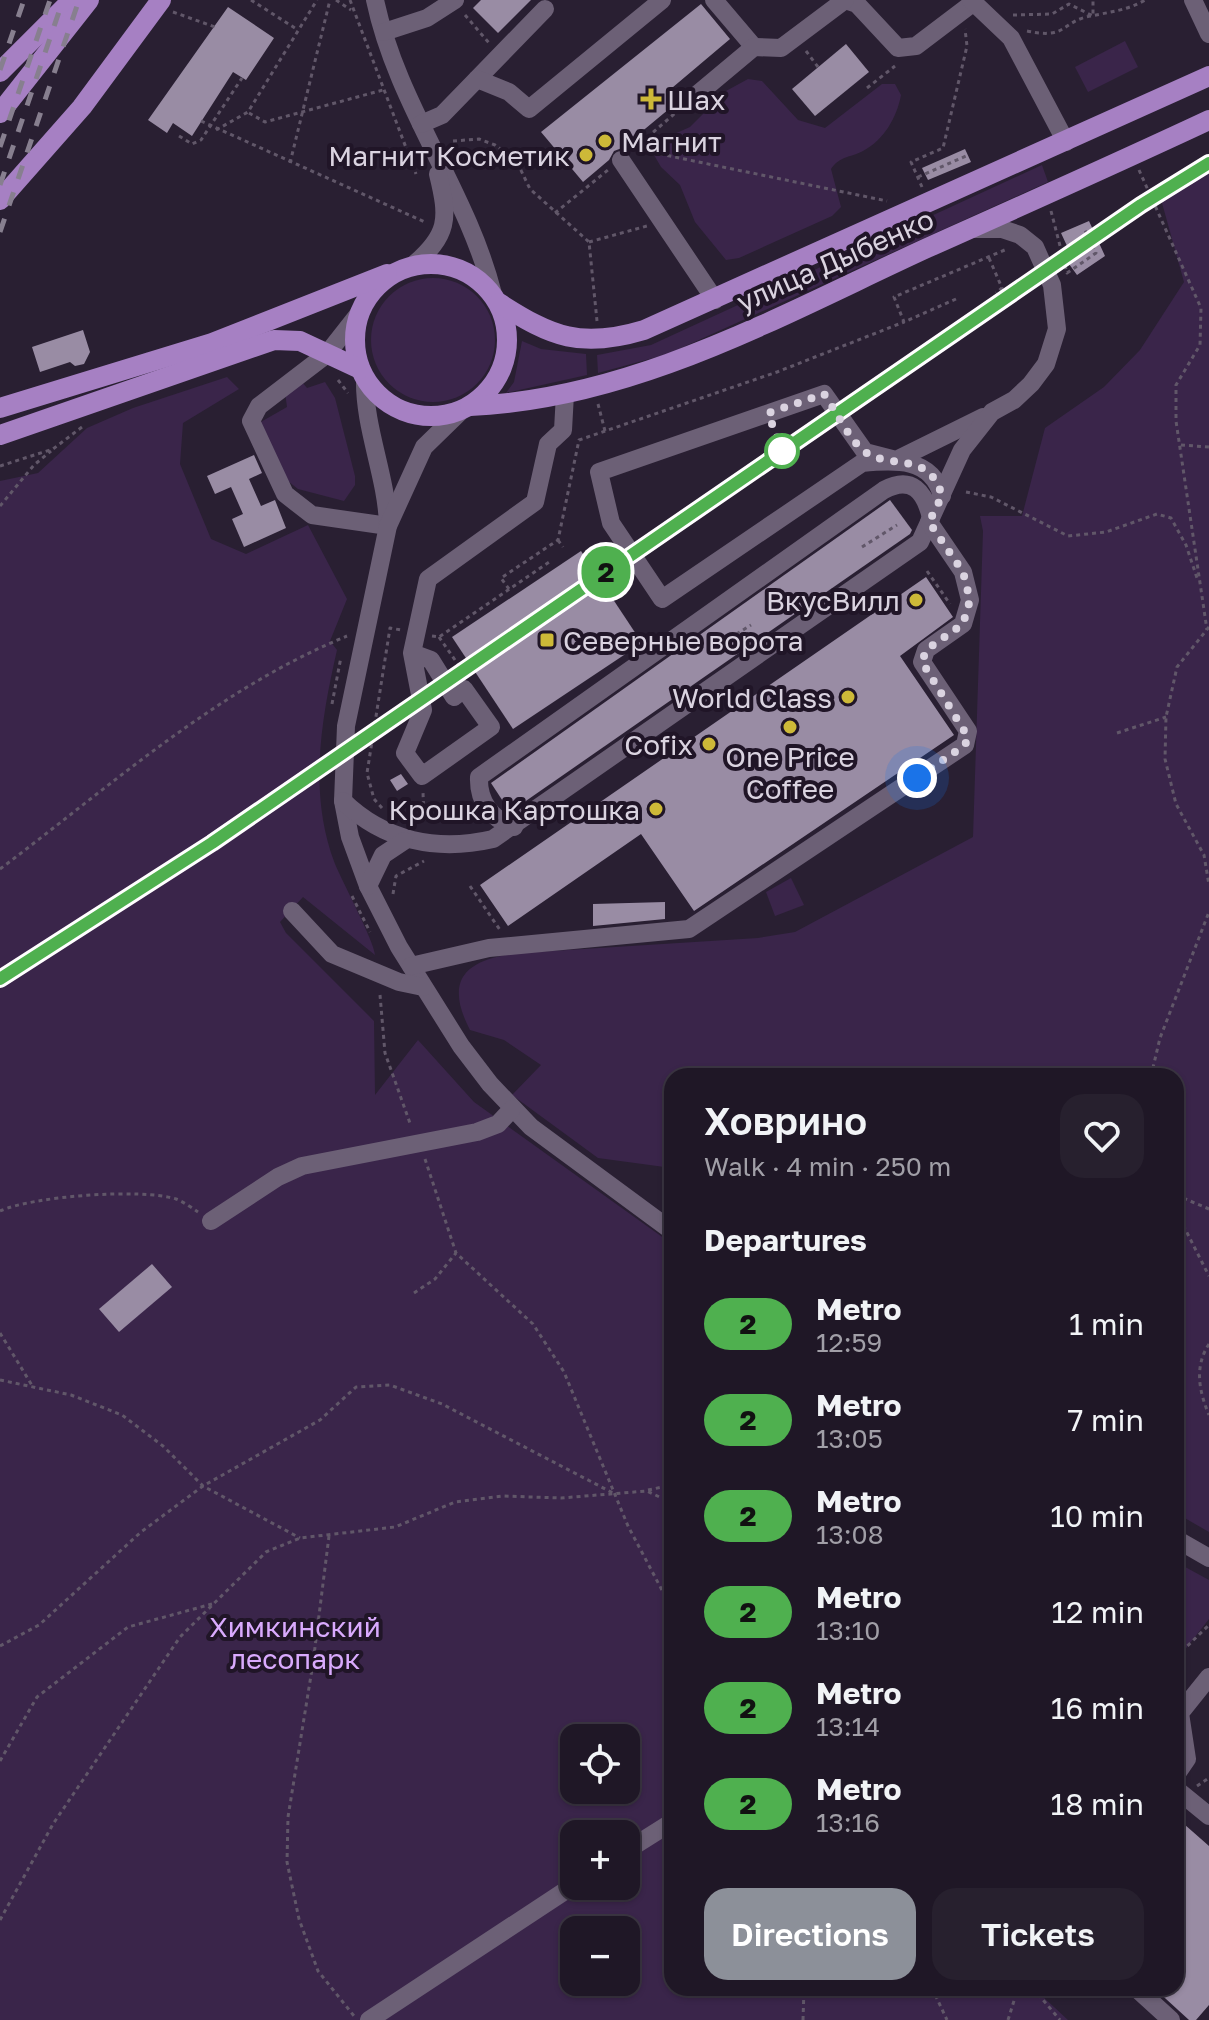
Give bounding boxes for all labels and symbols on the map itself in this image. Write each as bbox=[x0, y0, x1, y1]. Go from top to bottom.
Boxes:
place label: Шах bbox=[667, 83, 725, 116]
marker: Шах bbox=[642, 90, 660, 108]
place label: Магнит bbox=[621, 125, 722, 158]
marker: Магнит bbox=[596, 132, 614, 150]
place label: Магнит Косметик bbox=[328, 139, 570, 172]
marker: Магнит Косметик bbox=[577, 146, 595, 164]
street label: улица Дыбенко bbox=[731, 202, 939, 318]
unlabelled marker bbox=[765, 434, 799, 468]
line badge: 2 bbox=[580, 546, 632, 598]
place label: ВкусВилл bbox=[766, 584, 900, 617]
marker: ВкусВилл bbox=[907, 591, 925, 609]
place label: Северные ворота bbox=[563, 624, 804, 657]
marker: Северные ворота bbox=[538, 631, 556, 649]
place label: World Class bbox=[672, 681, 832, 714]
marker: World Class bbox=[839, 688, 857, 706]
marker: One Price Coffee bbox=[781, 718, 799, 736]
place label: Cofix bbox=[624, 728, 693, 761]
marker: Cofix bbox=[700, 735, 718, 753]
place label: One Price Coffee bbox=[725, 740, 855, 805]
your location bbox=[897, 758, 937, 798]
place label: Крошка Картошка bbox=[388, 793, 640, 826]
marker: Крошка Картошка bbox=[647, 800, 665, 818]
park label: Химкинский лесопарк bbox=[209, 1610, 381, 1675]

